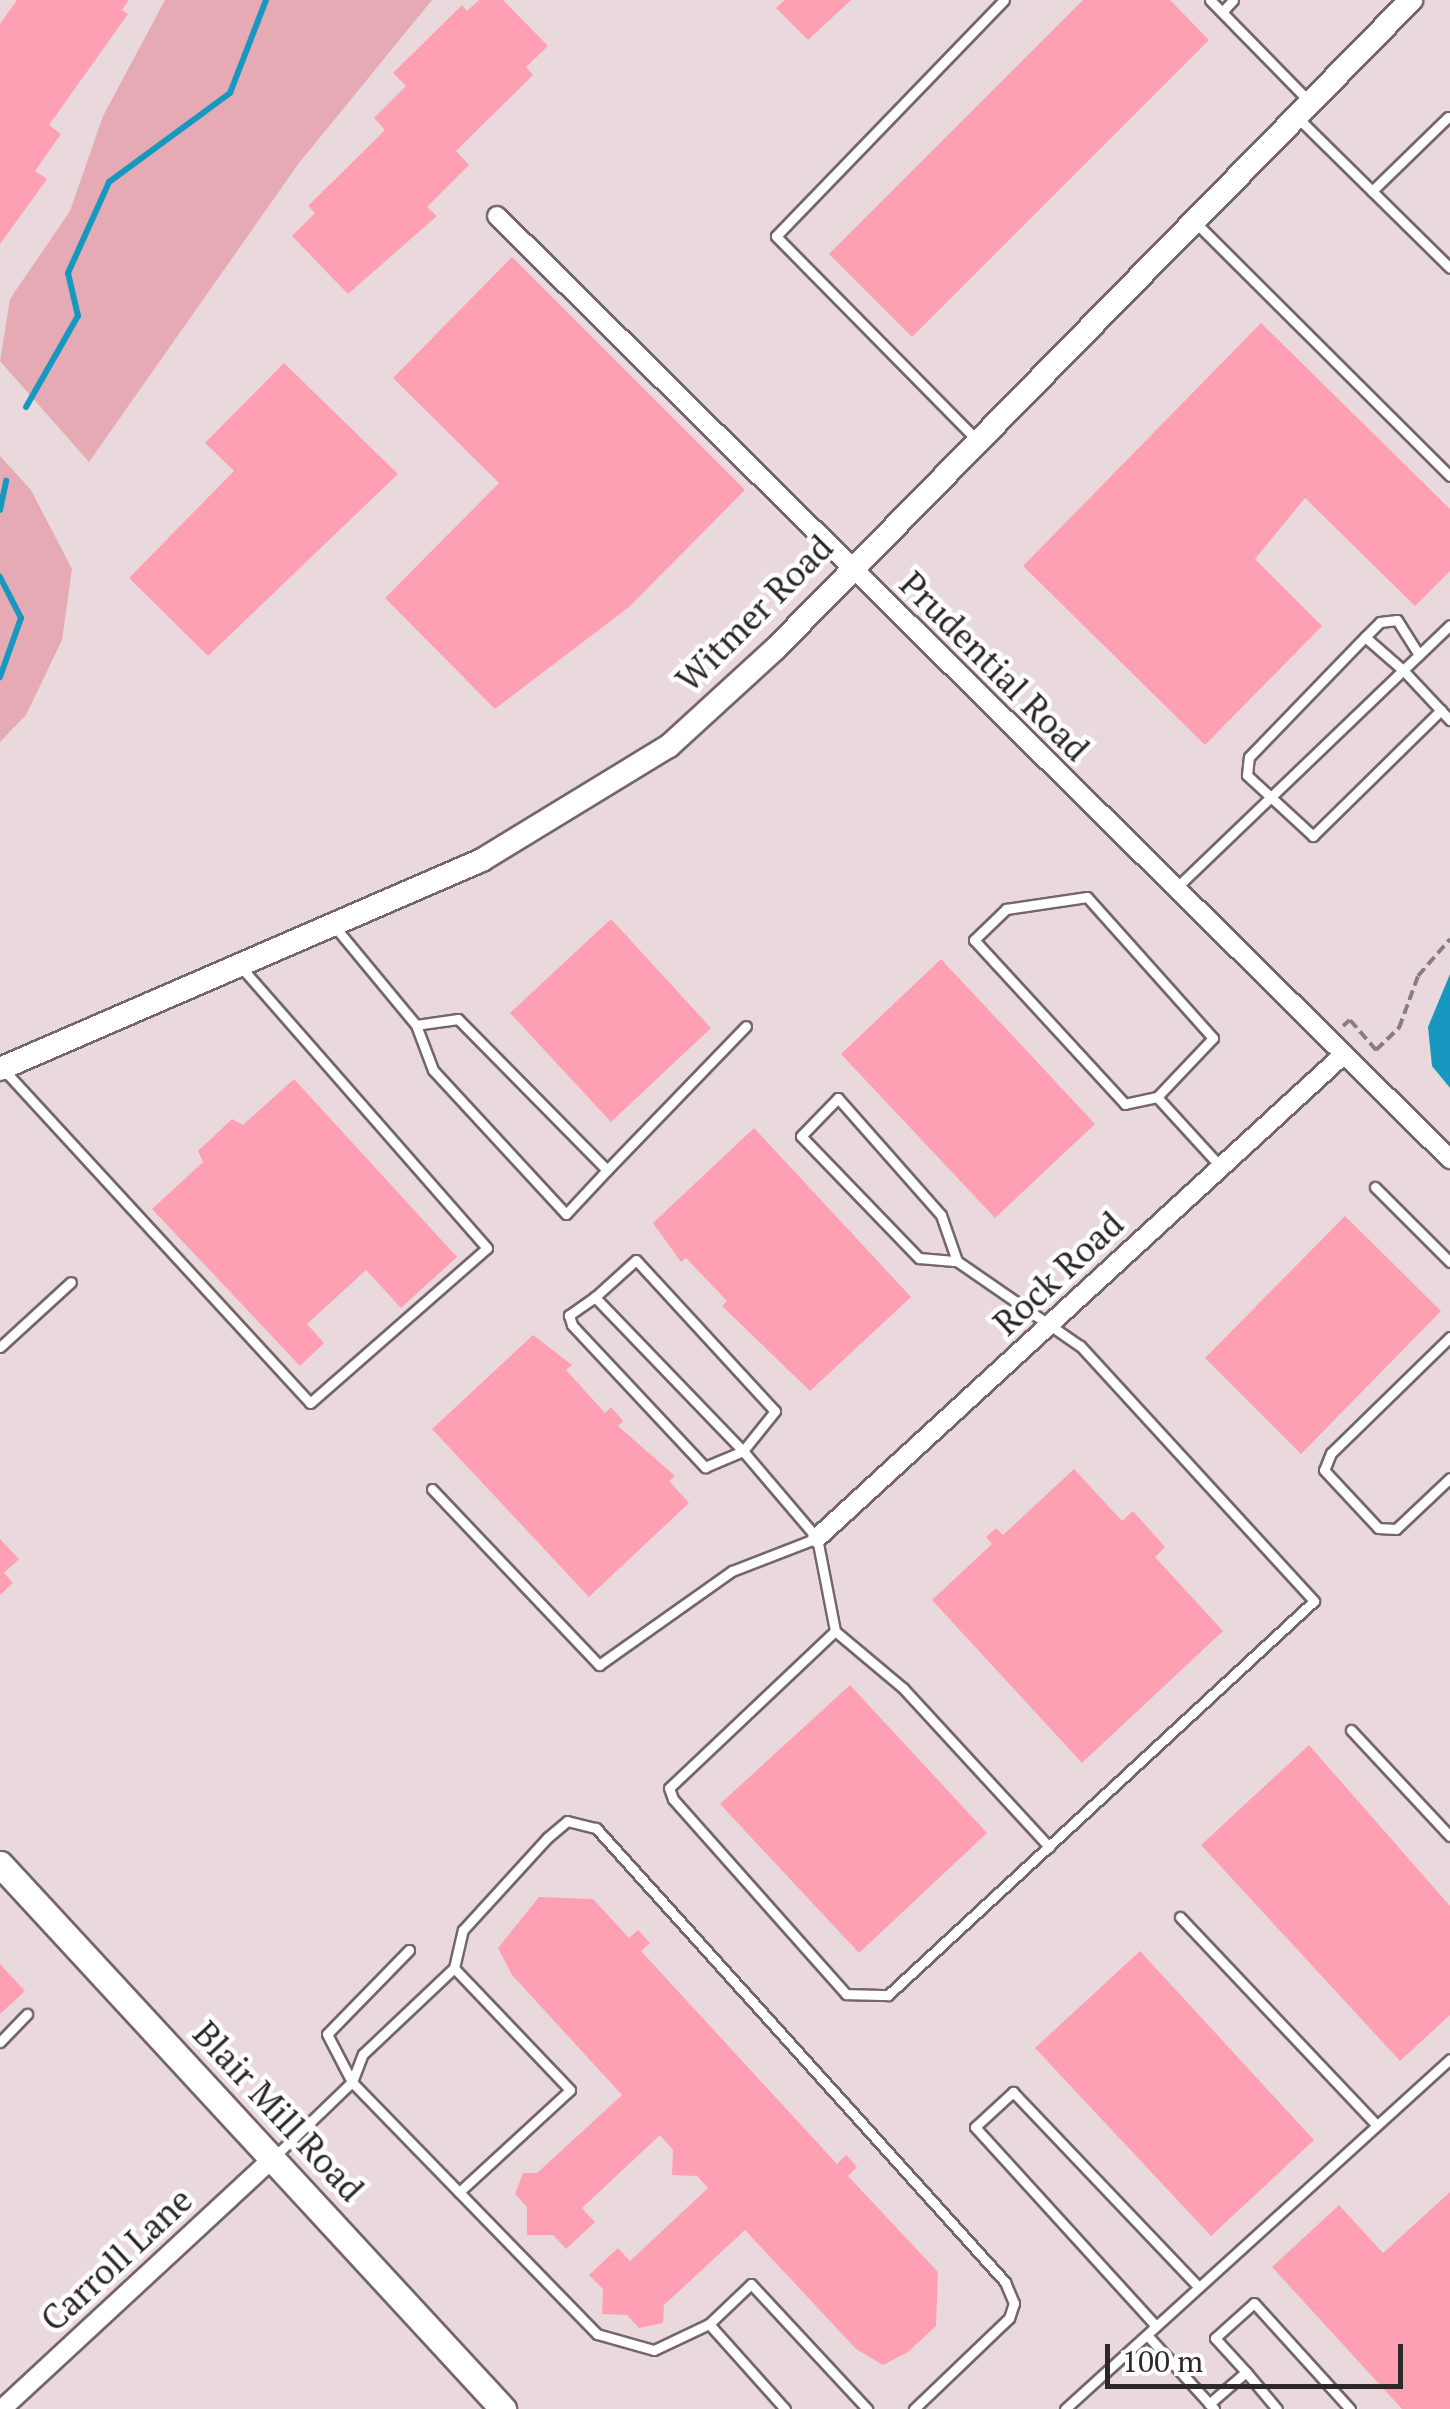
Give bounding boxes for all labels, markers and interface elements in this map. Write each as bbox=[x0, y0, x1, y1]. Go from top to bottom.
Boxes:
street label: Witmer Road bbox=[667, 526, 841, 700]
street label: Prudential Road bbox=[892, 563, 1098, 769]
street label: Rock Road bbox=[984, 1202, 1132, 1344]
street label: Blair Mill Road bbox=[185, 2012, 373, 2210]
street label: Carroll Lane bbox=[32, 2178, 200, 2340]
scale bar bbox=[1110, 2324, 1408, 2386]
text: 100 m bbox=[1122, 2341, 1203, 2381]

